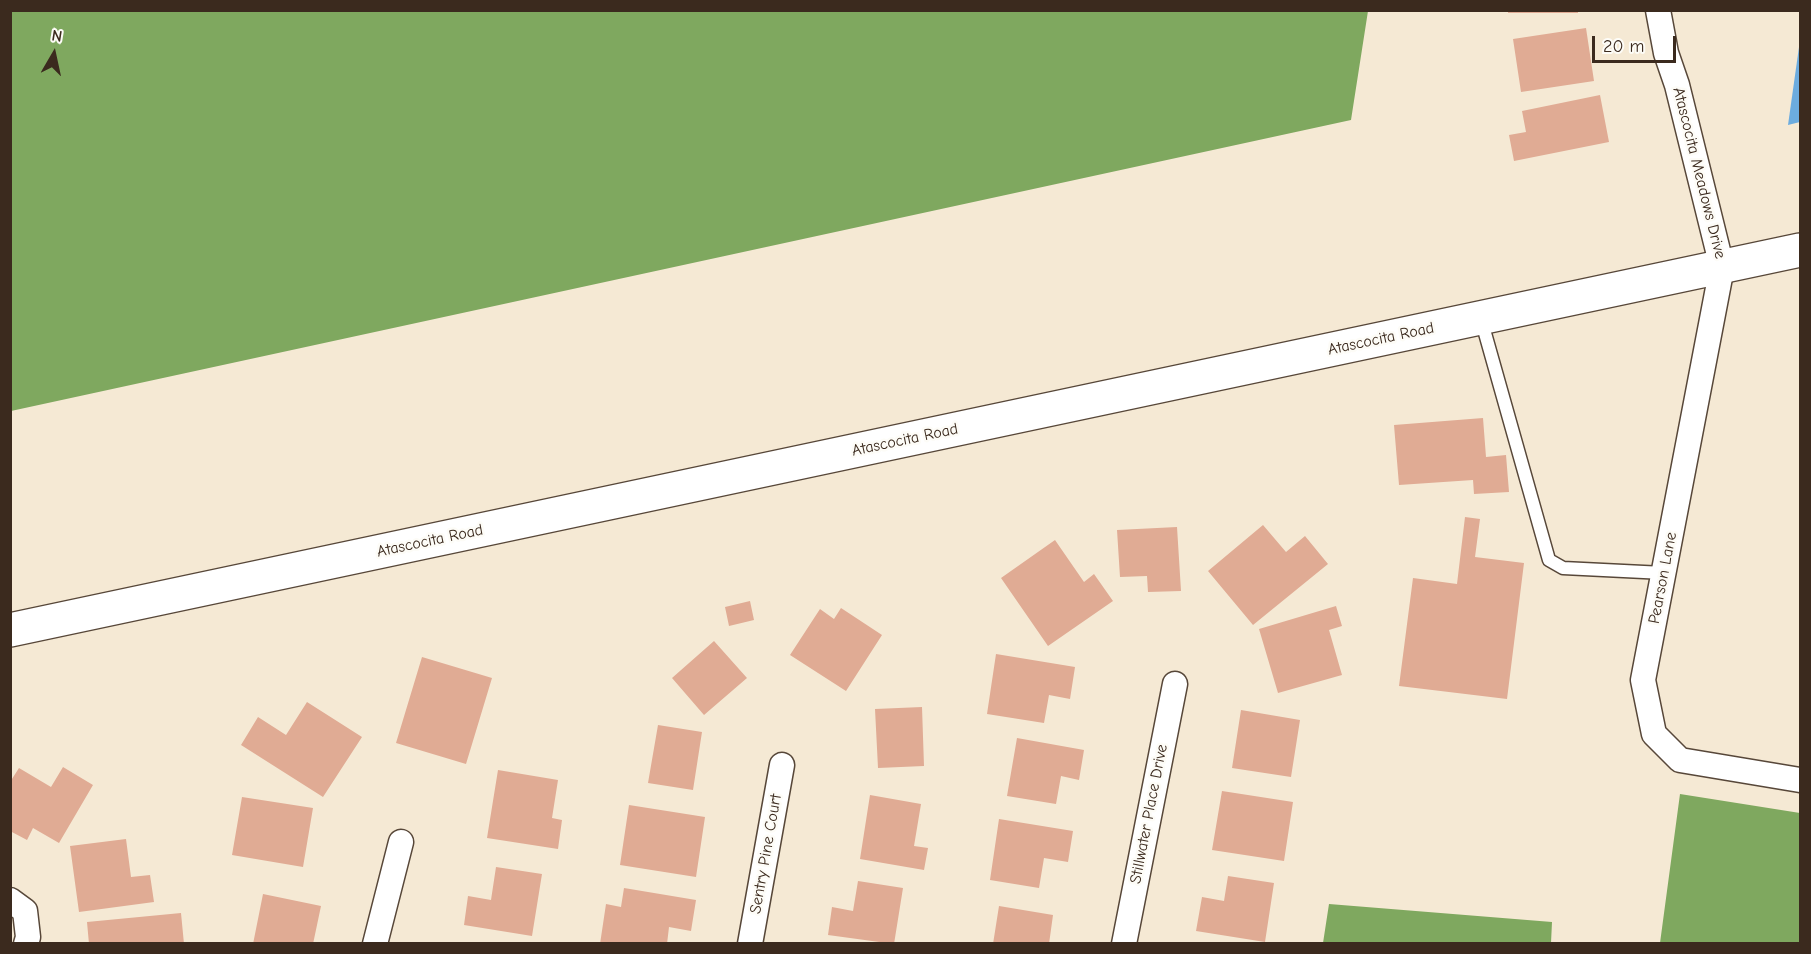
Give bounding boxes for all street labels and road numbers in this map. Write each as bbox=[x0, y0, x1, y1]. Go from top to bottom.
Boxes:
street label: Atascocita Meadows Drive bbox=[1668, 85, 1730, 261]
street label: Atascocita Road bbox=[1326, 318, 1436, 360]
street label: Atascocita Road bbox=[850, 419, 960, 461]
street label: Atascocita Road bbox=[375, 520, 485, 562]
street label: Pearson Lane bbox=[1645, 531, 1681, 625]
street label: Stillwater Place Drive bbox=[1126, 743, 1172, 885]
street label: Sentry Pine Court bbox=[746, 793, 786, 915]

